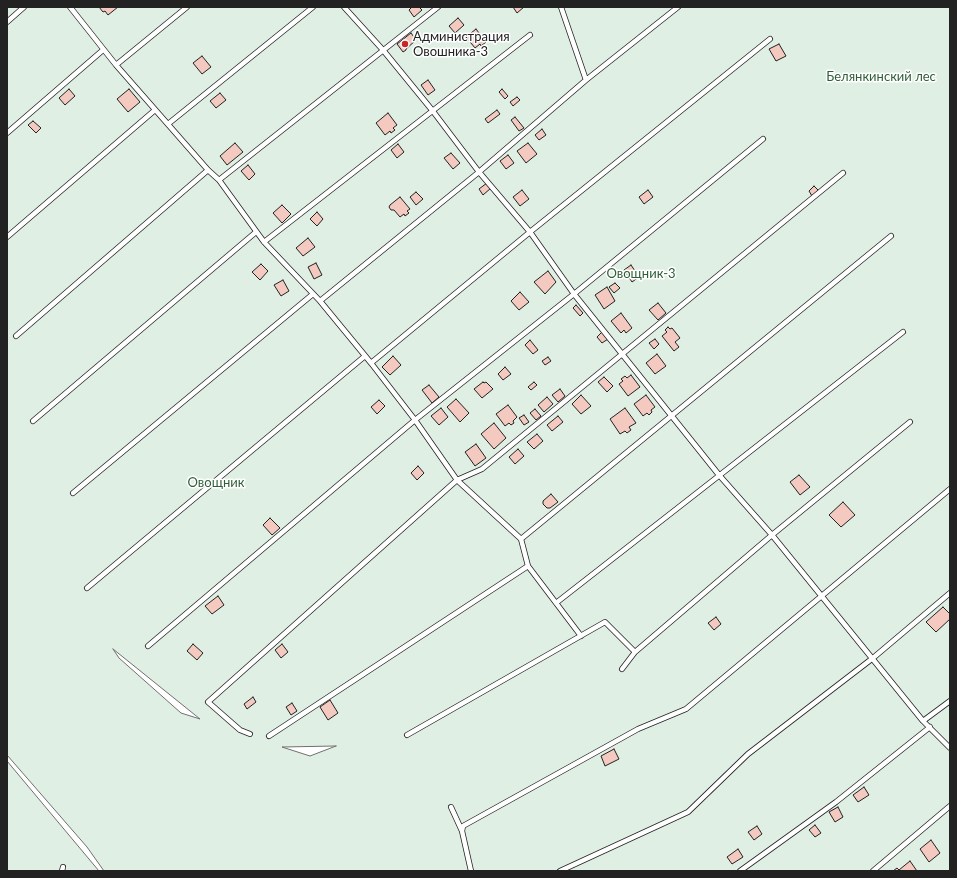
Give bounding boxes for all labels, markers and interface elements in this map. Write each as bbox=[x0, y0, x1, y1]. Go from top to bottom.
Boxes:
place label: Администрация Овошника-3 bbox=[413, 29, 510, 60]
marker: Администрация Овошника-3 bbox=[400, 39, 410, 49]
park label: Белянкинский лес bbox=[826, 69, 936, 85]
park label: Овощник-3 bbox=[606, 266, 676, 282]
park label: Овощник bbox=[188, 475, 244, 491]

